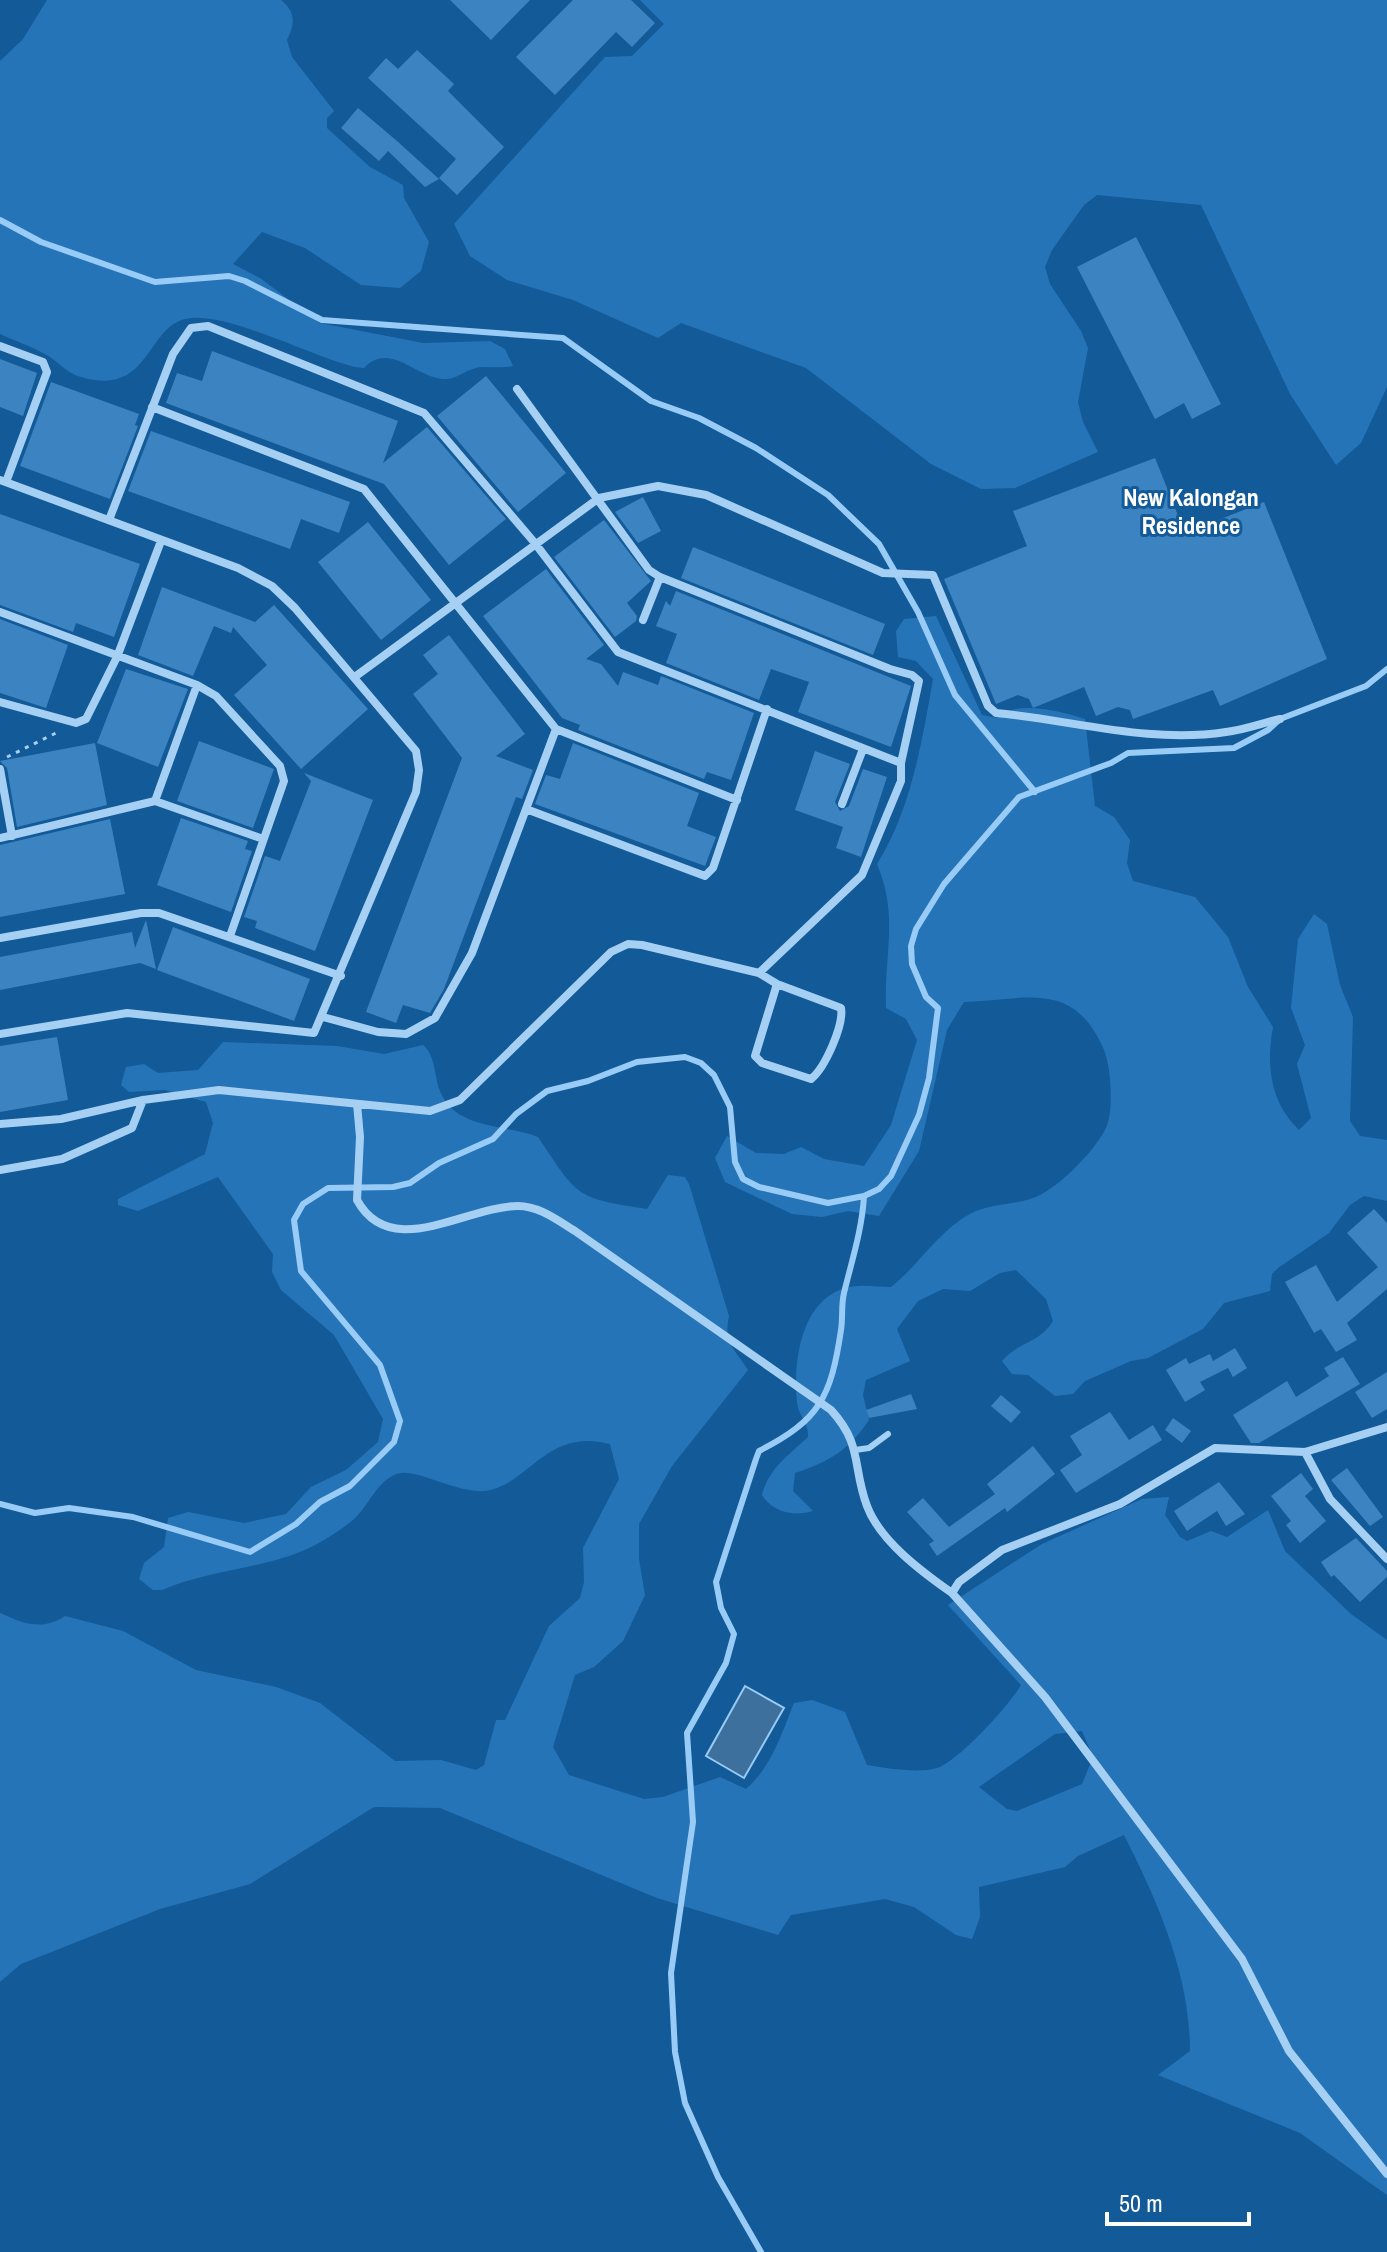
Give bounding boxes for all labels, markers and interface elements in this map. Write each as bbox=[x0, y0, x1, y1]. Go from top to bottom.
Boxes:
district label: New Kalongan Residence bbox=[1123, 481, 1259, 541]
scale bar bbox=[1107, 2176, 1249, 2226]
text: 50 m bbox=[1119, 2187, 1163, 2219]

